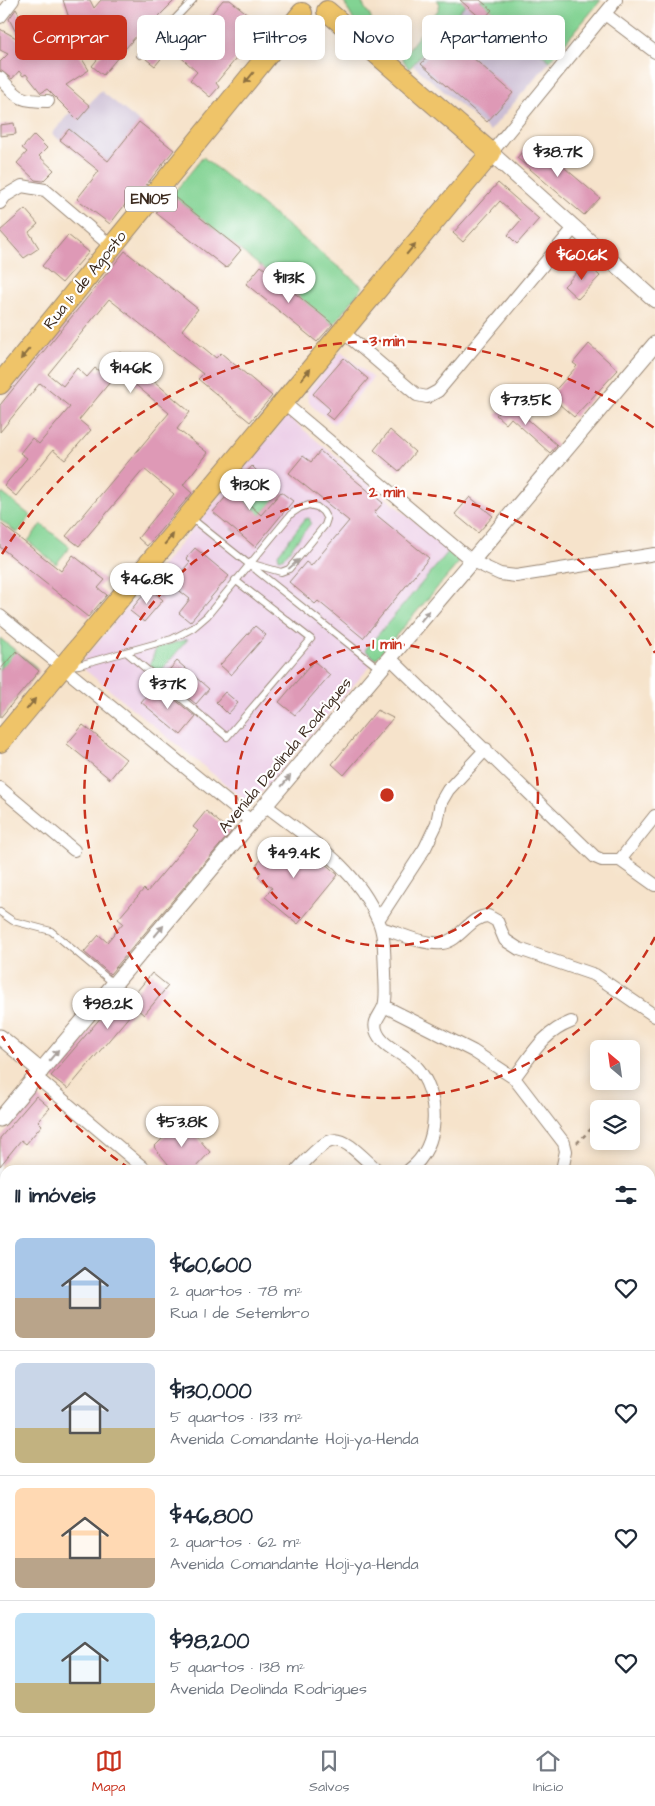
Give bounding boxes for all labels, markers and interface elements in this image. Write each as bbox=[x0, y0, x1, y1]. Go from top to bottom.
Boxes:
chip: Comprar bbox=[15, 15, 127, 60]
chip: Alugar bbox=[137, 15, 225, 60]
chip: Filtros bbox=[235, 15, 325, 60]
chip: Novo bbox=[335, 15, 412, 60]
chip: Apartamento bbox=[422, 15, 565, 60]
one-way arrow bbox=[243, 71, 254, 84]
pin: $38.7K bbox=[517, 136, 599, 178]
text: $38.7K bbox=[533, 141, 583, 163]
road number: EN105 bbox=[125, 186, 177, 212]
street label: Rua 1º de Agosto bbox=[38, 226, 132, 335]
pin: $60.6K bbox=[541, 238, 623, 281]
one-way arrow bbox=[405, 243, 416, 256]
text: $60.6K bbox=[557, 244, 608, 266]
pin: $113K bbox=[254, 262, 324, 304]
text: $113K bbox=[274, 267, 304, 289]
text: 3 min bbox=[368, 331, 405, 352]
one-way arrow bbox=[19, 347, 30, 360]
pin: $146K bbox=[96, 352, 166, 394]
text: $146K bbox=[110, 357, 152, 379]
one-way arrow bbox=[301, 368, 312, 381]
pin: $73.5K bbox=[485, 384, 567, 426]
text: $73.5K bbox=[501, 389, 551, 411]
pin: $130K bbox=[215, 468, 285, 511]
text: $130K bbox=[231, 474, 269, 496]
text: 2 min bbox=[368, 482, 406, 503]
one-way arrow bbox=[163, 533, 174, 546]
one-way arrow bbox=[287, 558, 299, 570]
pin: $46.8K bbox=[106, 562, 188, 605]
text: $46.8K bbox=[121, 568, 173, 590]
one-way arrow bbox=[420, 610, 431, 623]
text: 1 min bbox=[372, 634, 402, 655]
pin: $37K bbox=[138, 668, 198, 710]
street label: Avenida Deolinda Rodrigues bbox=[213, 672, 358, 838]
text: $37K bbox=[150, 673, 186, 695]
one-way arrow bbox=[25, 698, 36, 710]
one-way arrow bbox=[281, 774, 292, 787]
centre of rings bbox=[378, 786, 396, 804]
pin: $49.4K bbox=[253, 836, 335, 879]
text: $49.4K bbox=[268, 842, 320, 864]
one-way arrow bbox=[153, 926, 165, 938]
pin: $98.2K bbox=[67, 988, 149, 1030]
text: $98.2K bbox=[83, 993, 133, 1015]
north arrow bbox=[590, 1040, 640, 1090]
map controls bbox=[590, 1040, 640, 1150]
one-way arrow bbox=[48, 1050, 60, 1062]
button: layers bbox=[590, 1100, 640, 1150]
pin: $53.8K bbox=[141, 1106, 223, 1148]
text: $53.8K bbox=[157, 1111, 207, 1133]
text: 11 imóveis bbox=[15, 1181, 96, 1210]
icon: filters bbox=[612, 1181, 640, 1209]
text: $60,600 bbox=[170, 1251, 252, 1280]
icon: home bbox=[55, 1258, 115, 1318]
icon: heart bbox=[612, 1274, 640, 1302]
text: 2 quartos · 78 m² bbox=[170, 1280, 303, 1302]
text: Rua 1 de Setembro bbox=[170, 1302, 309, 1324]
text: $130,000 bbox=[170, 1377, 252, 1406]
icon: home bbox=[55, 1383, 115, 1443]
icon: heart bbox=[612, 1399, 640, 1427]
text: 5 quartos · 133 m² bbox=[170, 1406, 303, 1428]
text: Avenida Comandante Hoji-ya-Henda bbox=[170, 1428, 419, 1450]
text: $46,800 bbox=[170, 1502, 253, 1531]
icon: home bbox=[55, 1508, 115, 1568]
icon: heart bbox=[612, 1524, 640, 1552]
text: 2 quartos · 62 m² bbox=[170, 1531, 301, 1553]
text: Avenida Comandante Hoji-ya-Henda bbox=[170, 1553, 419, 1575]
text: $98,200 bbox=[170, 1627, 250, 1656]
icon: home bbox=[55, 1633, 115, 1693]
icon: heart bbox=[612, 1649, 640, 1677]
text: 5 quartos · 138 m² bbox=[170, 1656, 305, 1678]
text: Avenida Deolinda Rodrigues bbox=[170, 1678, 367, 1700]
tab: Mapa bbox=[92, 1747, 125, 1797]
tab: Salvos bbox=[309, 1747, 350, 1797]
tab: Início bbox=[533, 1747, 563, 1797]

